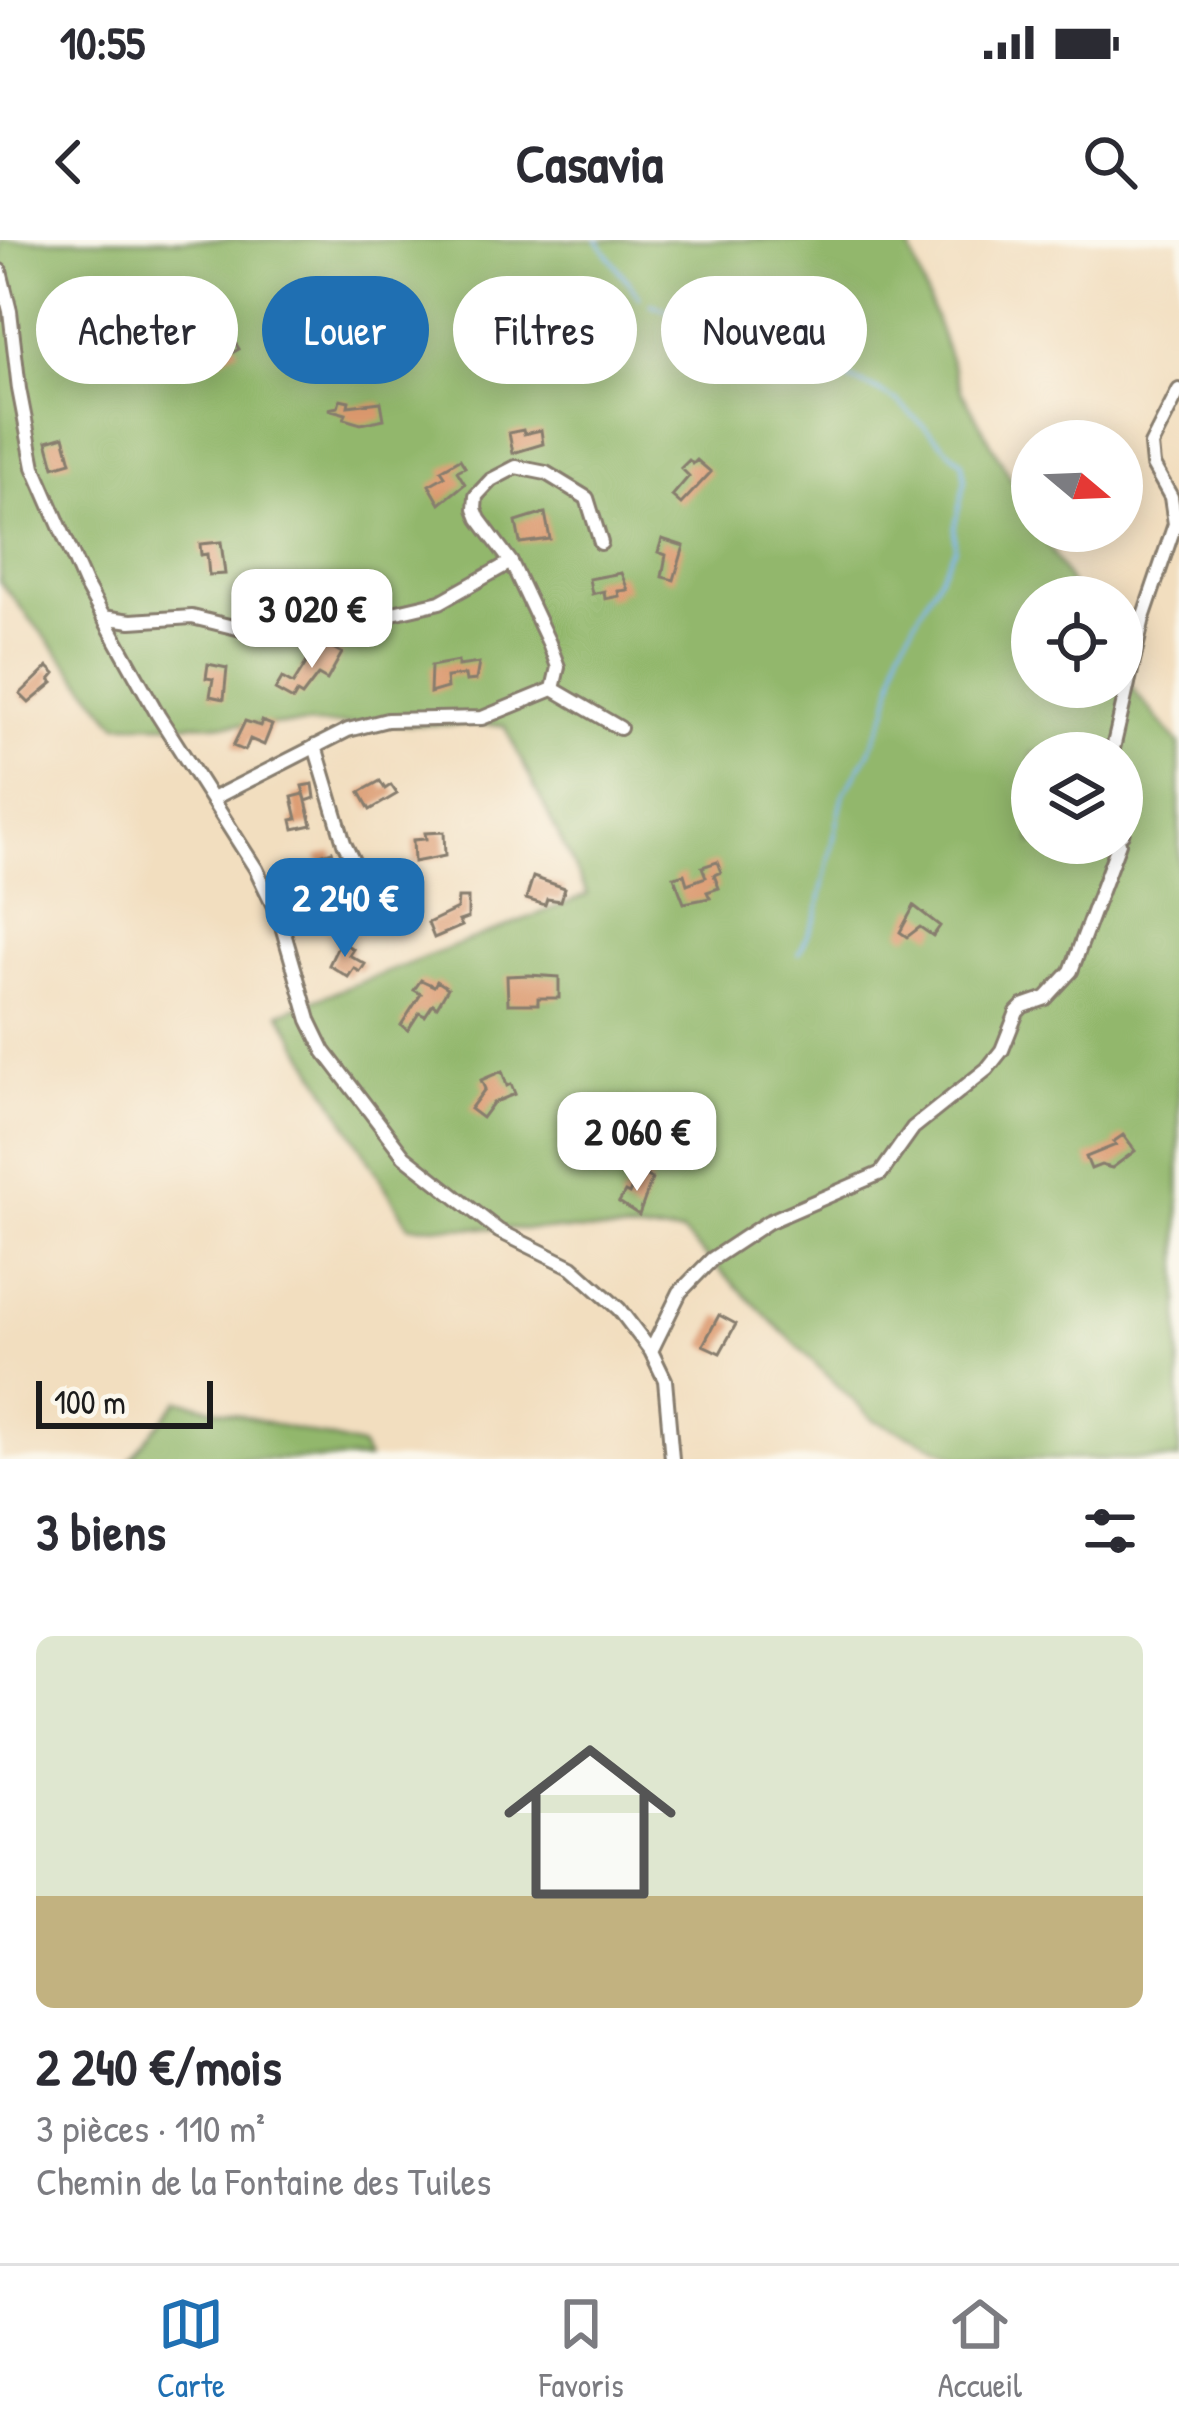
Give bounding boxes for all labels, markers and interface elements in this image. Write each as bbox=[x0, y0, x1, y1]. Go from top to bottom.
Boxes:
text: 10:55 bbox=[60, 12, 145, 73]
text: Casavia bbox=[516, 126, 663, 199]
icon: back bbox=[36, 129, 102, 195]
icon: search bbox=[1077, 129, 1143, 195]
chip: Acheter bbox=[36, 276, 238, 384]
chip: Louer bbox=[262, 276, 429, 384]
chip: Filtres bbox=[453, 276, 637, 384]
chip: Nouveau bbox=[661, 276, 867, 384]
north arrow bbox=[1011, 420, 1143, 552]
map controls bbox=[1011, 420, 1143, 864]
pin: 3 020 € bbox=[201, 569, 423, 671]
button: locate bbox=[1011, 576, 1143, 708]
text: 3 020 € bbox=[258, 581, 366, 634]
button: layers bbox=[1011, 732, 1143, 864]
pin: 2 240 € bbox=[234, 858, 456, 960]
text: 2 240 € bbox=[292, 870, 398, 923]
pin: 2 060 € bbox=[526, 1092, 748, 1194]
text: 2 060 € bbox=[584, 1104, 690, 1157]
scale bar bbox=[36, 1375, 213, 1428]
text: 100 m bbox=[54, 1380, 126, 1424]
text: 3 biens bbox=[36, 1497, 166, 1566]
icon: filters bbox=[1077, 1498, 1143, 1564]
icon: home bbox=[482, 1714, 698, 1930]
text: 2 240 €/mois bbox=[36, 2032, 282, 2101]
text: 3 pièces · 110 m² bbox=[36, 2101, 265, 2154]
text: Chemin de la Fontaine des Tuiles bbox=[36, 2154, 491, 2207]
tab: Carte bbox=[157, 2291, 225, 2407]
tab: Favoris bbox=[539, 2291, 624, 2407]
tab: Accueil bbox=[938, 2291, 1022, 2407]

